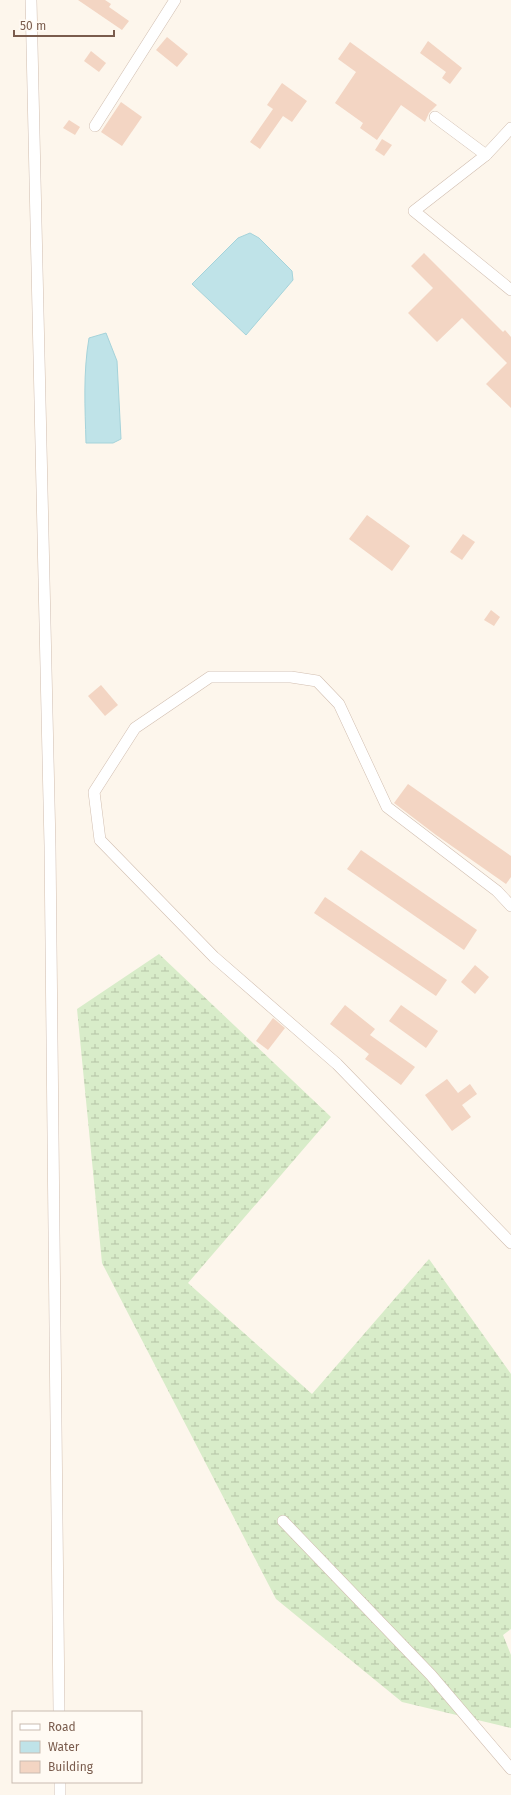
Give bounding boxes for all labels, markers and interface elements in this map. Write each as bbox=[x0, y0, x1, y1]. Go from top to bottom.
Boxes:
scale bar bbox=[14, 12, 114, 38]
text: 50 m bbox=[20, 19, 46, 33]
legend bbox=[12, 1711, 142, 1783]
text: Road bbox=[48, 1720, 76, 1734]
text: Water bbox=[48, 1740, 80, 1754]
text: Building bbox=[48, 1760, 94, 1774]

